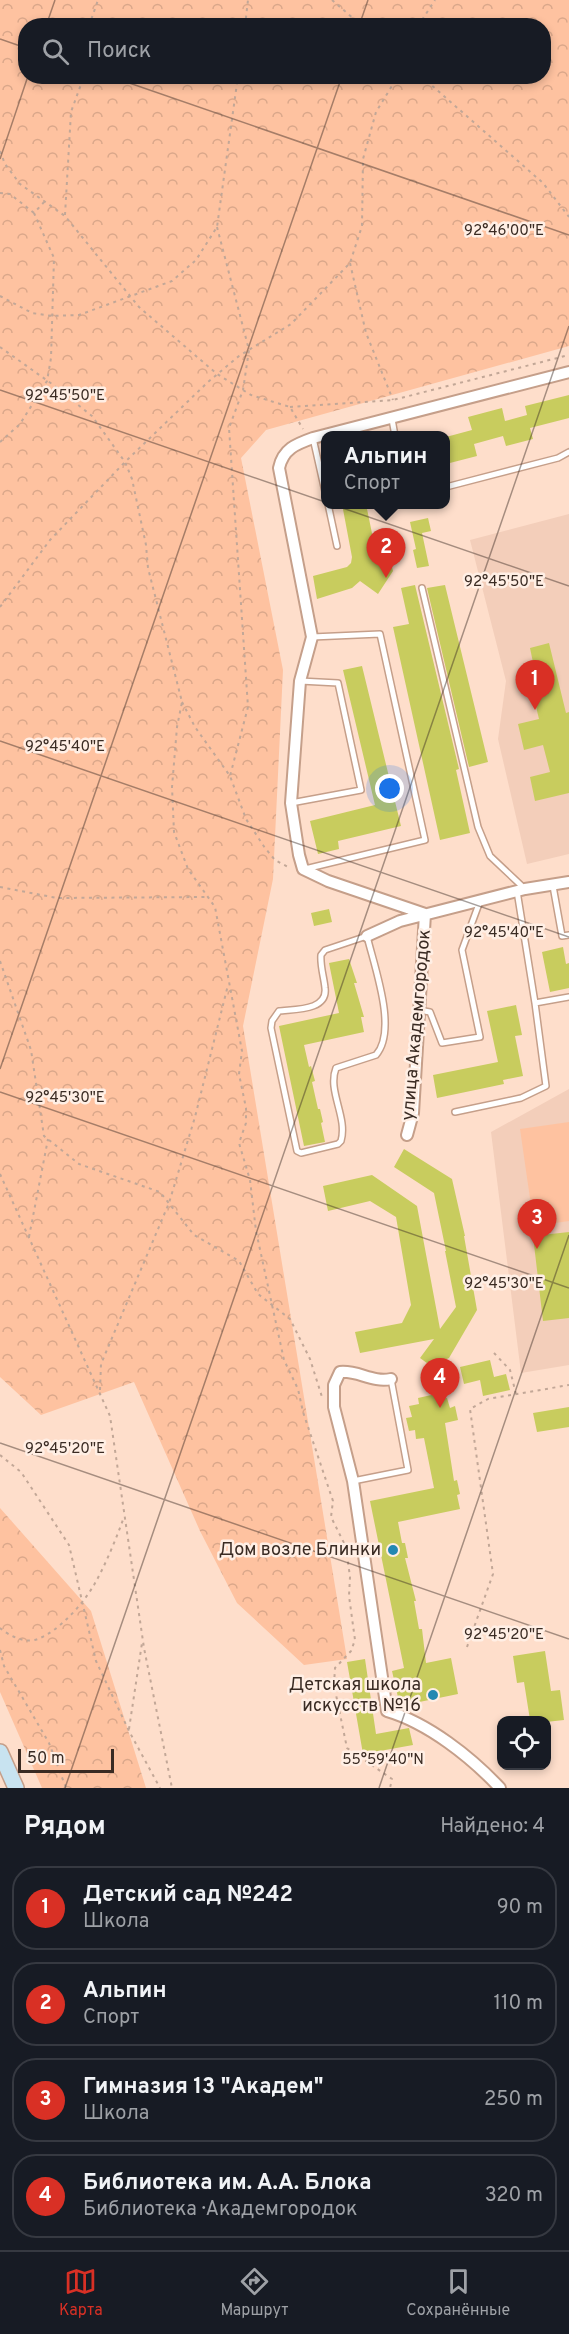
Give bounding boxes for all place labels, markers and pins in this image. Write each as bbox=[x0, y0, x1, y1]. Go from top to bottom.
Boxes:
pin: 2 bbox=[366, 528, 406, 578]
pin: 1 bbox=[516, 660, 554, 710]
pin: 3 bbox=[518, 1200, 556, 1249]
pin: 4 bbox=[420, 1358, 460, 1408]
place label: Дом возле Блинки bbox=[219, 1539, 381, 1562]
marker: Дом возле Блинки bbox=[386, 1543, 400, 1557]
place label: Детская школа искусств №16 bbox=[289, 1674, 421, 1718]
marker: Детская школа искусств №16 bbox=[426, 1688, 440, 1702]

